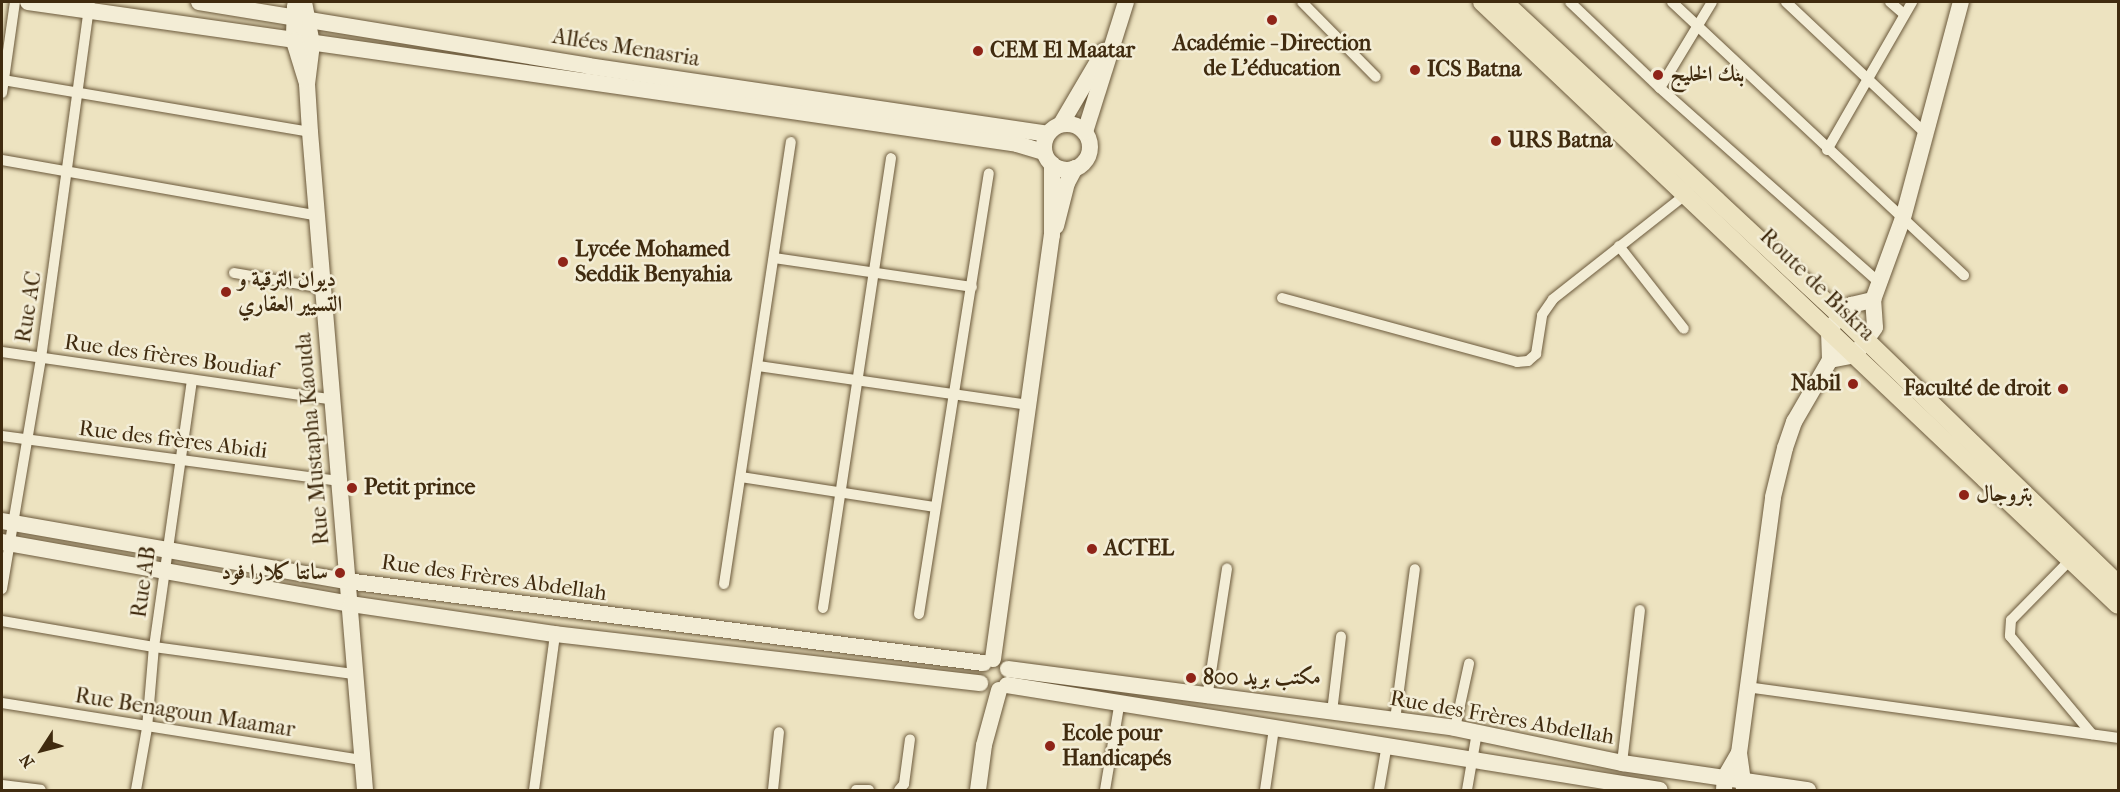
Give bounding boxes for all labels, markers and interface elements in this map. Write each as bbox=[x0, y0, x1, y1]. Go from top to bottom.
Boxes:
marker: Académie - Direction de L'éducation bbox=[1265, 13, 1279, 27]
street label: Allées Menasria bbox=[550, 23, 702, 73]
place label: Académie - Direction de L'éducation bbox=[1173, 30, 1371, 82]
place label: CEM El Maatar bbox=[990, 38, 1135, 64]
marker: CEM El Maatar bbox=[971, 44, 985, 58]
place label: ICS Batna bbox=[1427, 57, 1522, 83]
place label: بنك الخليج bbox=[1670, 62, 1744, 88]
marker: ICS Batna bbox=[1408, 63, 1422, 77]
marker: بنك الخليج bbox=[1651, 68, 1665, 82]
place label: URS Batna bbox=[1508, 128, 1612, 154]
marker: URS Batna bbox=[1489, 134, 1503, 148]
street label: Route de Biskra bbox=[1754, 223, 1880, 347]
place label: Lycée Mohamed Seddik Benyahia bbox=[575, 236, 732, 288]
marker: Lycée Mohamed Seddik Benyahia bbox=[556, 255, 570, 269]
place label: ديوان الترقية و التسيير العقاري bbox=[238, 266, 342, 318]
street label: Rue AC bbox=[10, 269, 48, 345]
marker: ديوان الترقية و التسيير العقاري bbox=[219, 285, 233, 299]
street label: Rue des frères Boudiaf bbox=[63, 329, 277, 385]
street label: Rue Mustapha Kaouda bbox=[291, 332, 335, 546]
place label: Nabil bbox=[1791, 371, 1841, 397]
place label: Faculté de droit bbox=[1904, 376, 2051, 402]
marker: Nabil bbox=[1846, 377, 1860, 391]
marker: Faculté de droit bbox=[2056, 382, 2070, 396]
street label: Rue des frères Abidi bbox=[77, 415, 269, 465]
place label: Petit prince bbox=[364, 475, 475, 501]
marker: Petit prince bbox=[345, 481, 359, 495]
place label: بتروجال bbox=[1976, 482, 2033, 508]
marker: بتروجال bbox=[1957, 488, 1971, 502]
place label: ACTEL bbox=[1104, 536, 1174, 562]
marker: ACTEL bbox=[1085, 542, 1099, 556]
street label: Rue AB bbox=[126, 544, 162, 620]
street label: Rue des Frères Abdellah bbox=[380, 549, 608, 607]
place label: سانتا كلارا فود bbox=[221, 560, 328, 586]
marker: سانتا كلارا فود bbox=[333, 566, 347, 580]
place label: مكتب بريد 800 bbox=[1203, 665, 1321, 691]
marker: مكتب بريد 800 bbox=[1184, 671, 1198, 685]
street label: Rue Benagoun Maamar bbox=[73, 683, 297, 743]
street label: Rue des Frères Abdellah bbox=[1388, 685, 1616, 751]
north arrow bbox=[12, 720, 72, 780]
place label: Ecole pour Handicapés bbox=[1062, 720, 1171, 772]
marker: Ecole pour Handicapés bbox=[1043, 739, 1057, 753]
text: N bbox=[16, 750, 38, 771]

